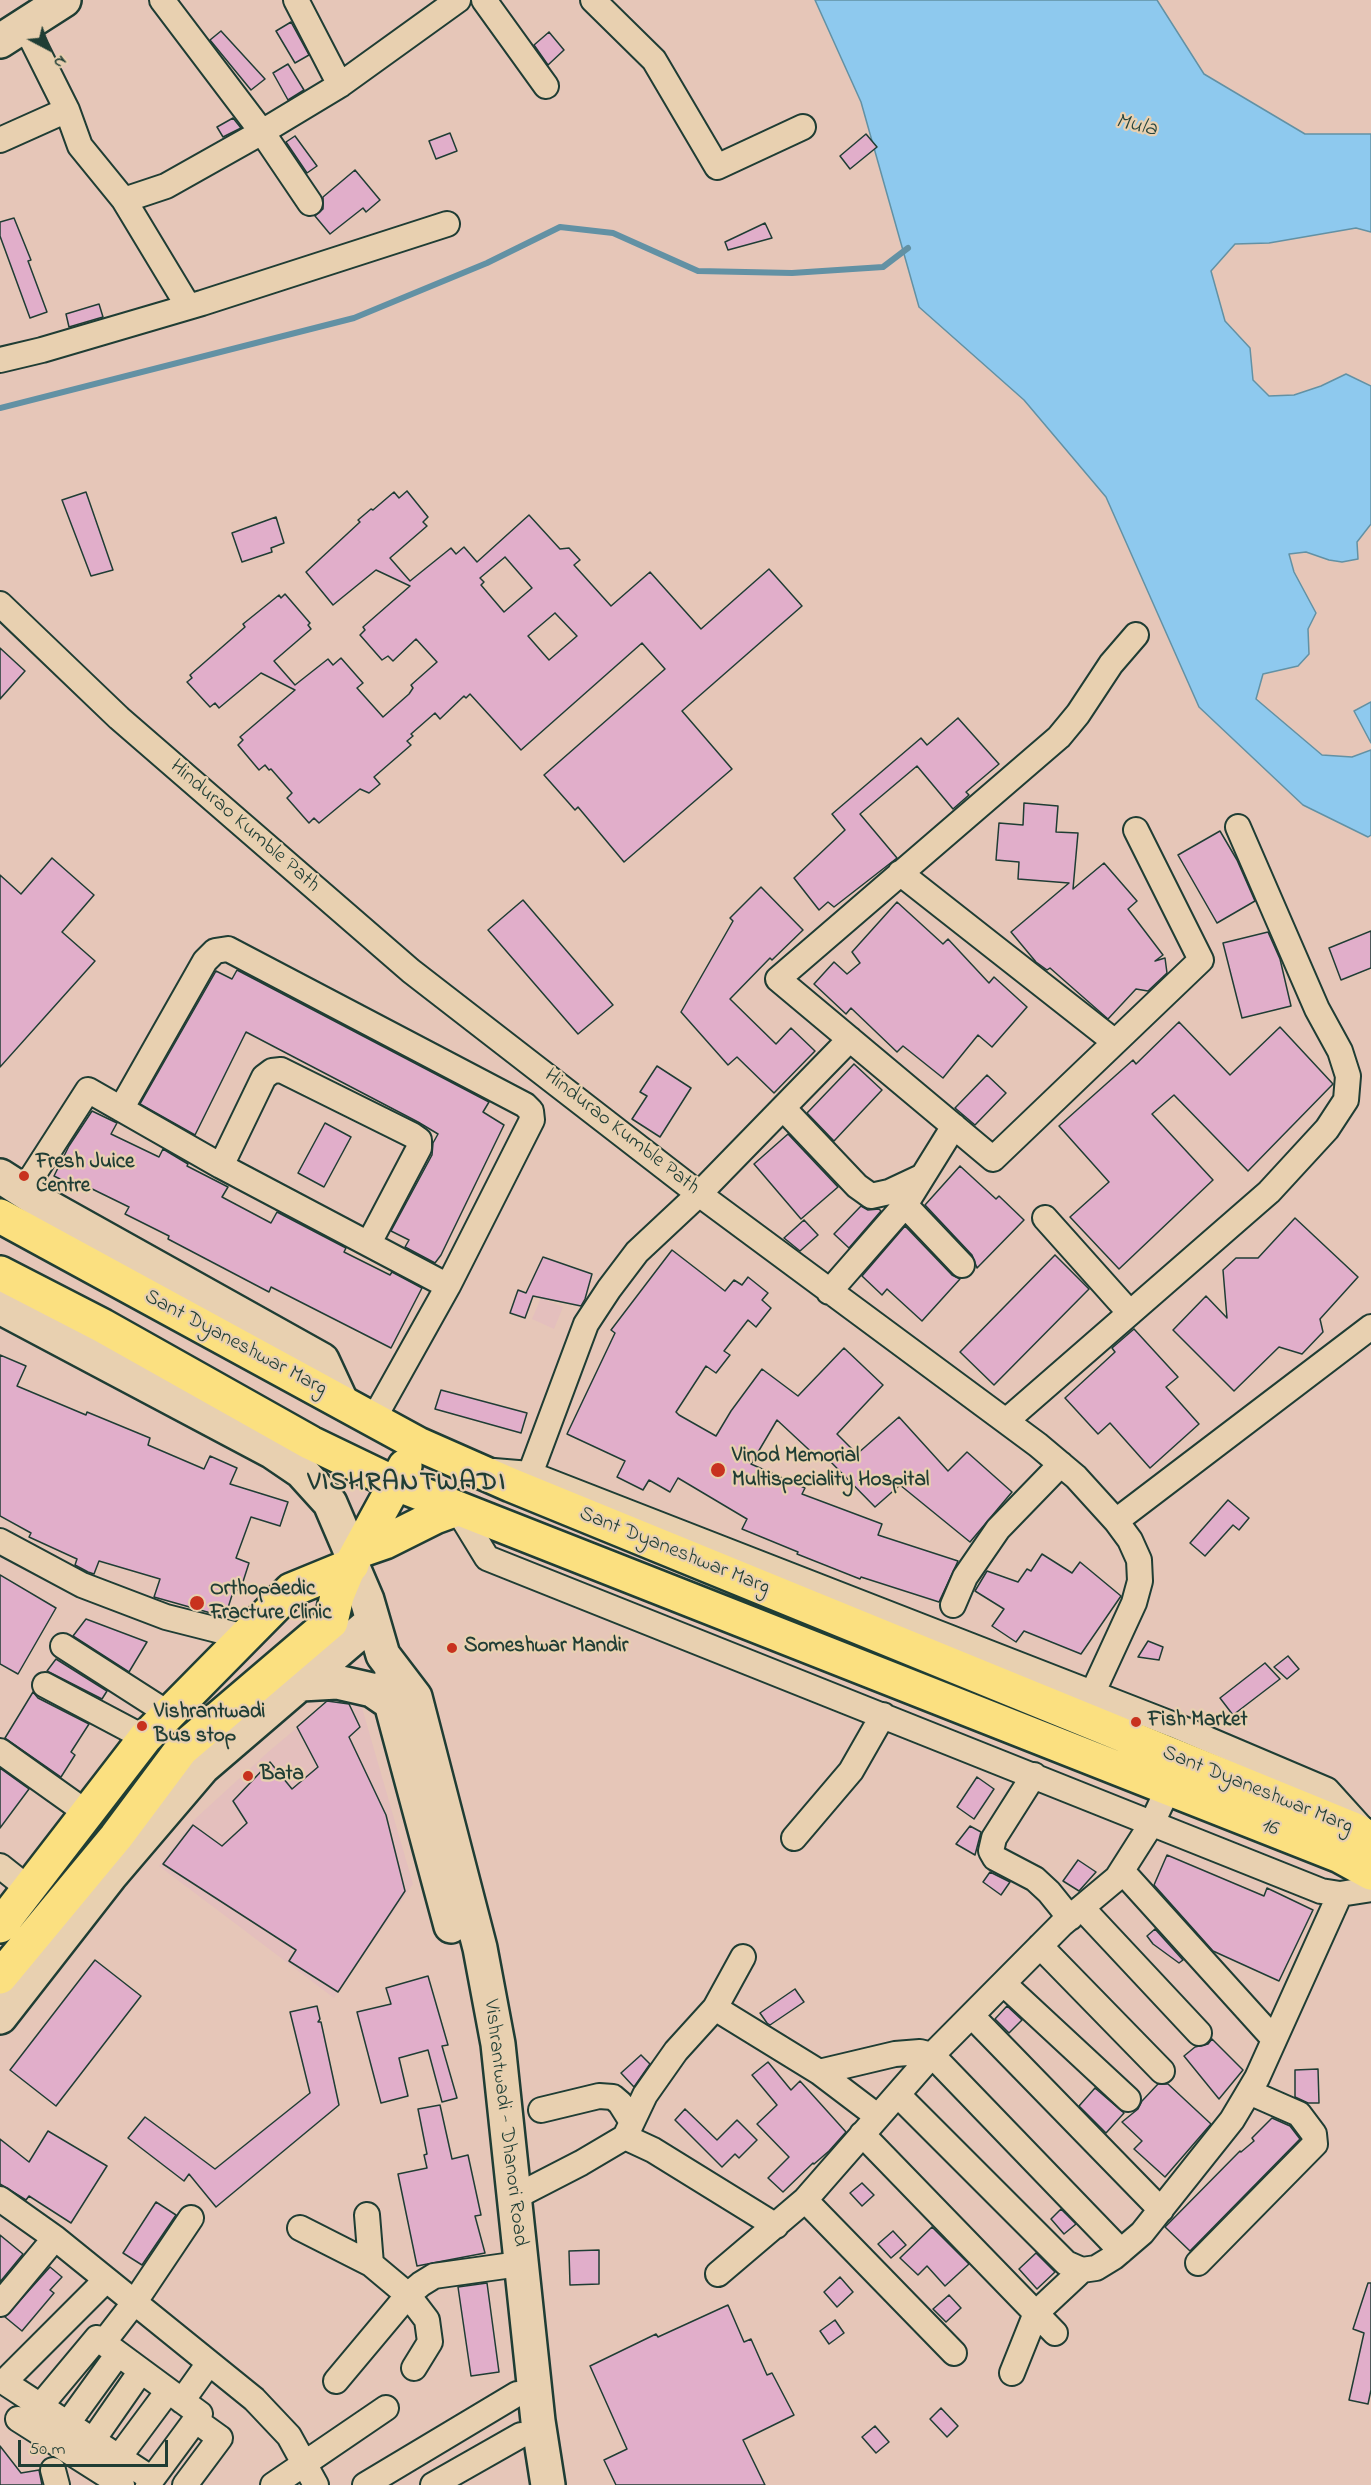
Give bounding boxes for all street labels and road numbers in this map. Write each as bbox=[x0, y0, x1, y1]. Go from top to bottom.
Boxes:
street label: Hindurao Kumble Path bbox=[164, 755, 324, 899]
street label: Hindurao Kumble Path bbox=[538, 1064, 704, 1202]
street label: Sant Dyaneshwar Marg bbox=[139, 1285, 331, 1403]
street label: Sant Dyaneshwar Marg bbox=[575, 1502, 773, 1602]
street label: Sant Dyaneshwar Marg bbox=[1158, 1741, 1356, 1841]
street label: 16 bbox=[1258, 1814, 1282, 1844]
street label: Vishrantwadi - Dhanori Road bbox=[476, 1998, 532, 2248]

